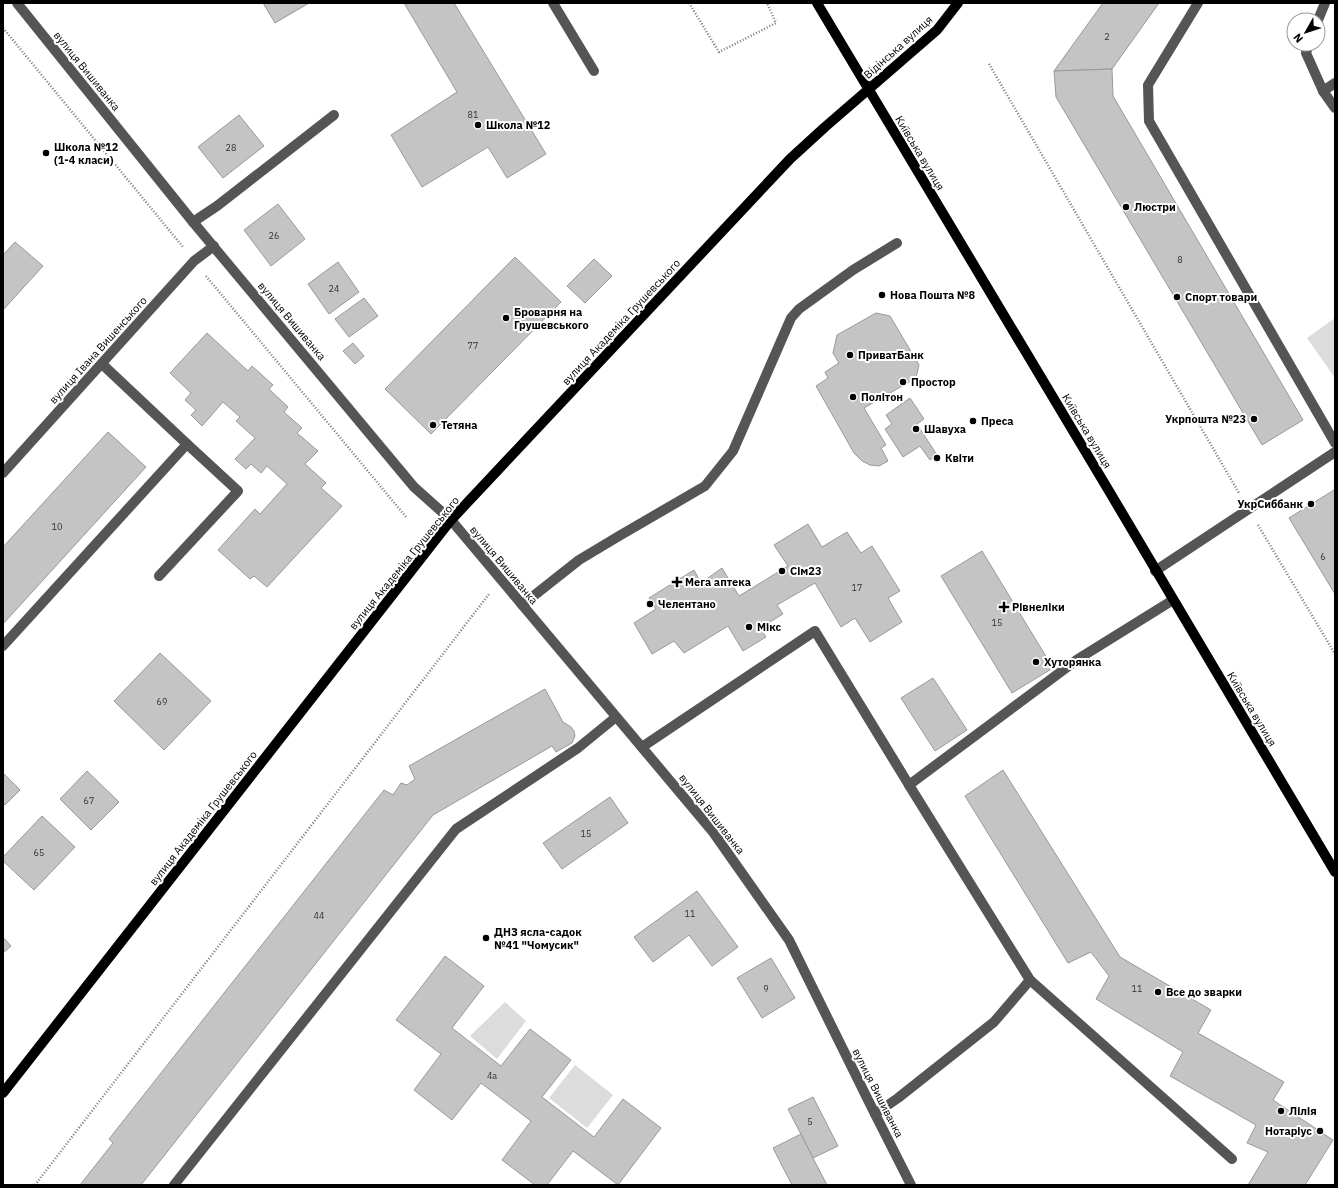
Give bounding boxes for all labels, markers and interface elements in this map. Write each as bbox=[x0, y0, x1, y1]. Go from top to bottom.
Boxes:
street label: Відінська вулиця bbox=[861, 12, 935, 82]
north arrow bbox=[1286, 12, 1326, 52]
street label: вулиця Вишиванка bbox=[51, 28, 123, 114]
house number: 2 bbox=[1104, 31, 1110, 42]
text: N bbox=[1290, 31, 1306, 46]
house number: 81 bbox=[468, 109, 478, 120]
street label: Київська вулиця bbox=[892, 113, 948, 193]
place label: Школа №12 bbox=[486, 118, 551, 132]
marker: Школа №12 bbox=[473, 120, 483, 130]
place label: Школа №12 (1-4 класи) bbox=[54, 140, 119, 167]
house number: 28 bbox=[226, 142, 236, 153]
marker: Школа №12 (1-4 класи) bbox=[41, 148, 51, 158]
place label: Люстри bbox=[1134, 200, 1176, 214]
marker: Люстри bbox=[1121, 202, 1131, 212]
house number: 26 bbox=[269, 230, 279, 241]
house number: 8 bbox=[1177, 254, 1183, 265]
street label: вулиця Академіка Грушевського bbox=[559, 256, 683, 388]
street label: вулиця Вишиванка bbox=[255, 279, 329, 363]
house number: 24 bbox=[329, 283, 339, 294]
place label: Нова Пошта №8 bbox=[890, 288, 976, 302]
marker: Нова Пошта №8 bbox=[877, 290, 887, 300]
place label: Спорт товари bbox=[1185, 290, 1257, 304]
marker: Спорт товари bbox=[1172, 292, 1182, 302]
street label: вулиця Івана Вишенського bbox=[46, 294, 150, 406]
place label: Броварня на Грушевського bbox=[514, 305, 589, 332]
marker: Броварня на Грушевського bbox=[501, 313, 511, 323]
house number: 77 bbox=[468, 340, 478, 351]
place label: ПриватБанк bbox=[858, 348, 924, 362]
marker: ПриватБанк bbox=[845, 350, 855, 360]
place label: Простор bbox=[911, 375, 956, 389]
marker: Простор bbox=[898, 377, 908, 387]
place label: Політон bbox=[861, 390, 903, 404]
street label: Київська вулиця bbox=[1059, 391, 1115, 471]
marker: Політон bbox=[848, 392, 858, 402]
place label: Укрпошта №23 bbox=[1165, 412, 1246, 426]
place label: Преса bbox=[981, 414, 1014, 428]
marker: Укрпошта №23 bbox=[1249, 414, 1259, 424]
marker: Преса bbox=[968, 416, 978, 426]
place label: Тетяна bbox=[441, 418, 478, 432]
marker: Тетяна bbox=[428, 420, 438, 430]
place label: Шавуха bbox=[924, 422, 966, 436]
marker: Шавуха bbox=[911, 424, 921, 434]
place label: Квіти bbox=[945, 451, 974, 465]
marker: Квіти bbox=[932, 453, 942, 463]
street label: вулиця Академіка Грушевського bbox=[346, 494, 462, 632]
place label: УкрСиббанк bbox=[1238, 497, 1303, 511]
marker: УкрСиббанк bbox=[1306, 499, 1316, 509]
house number: 10 bbox=[52, 521, 62, 532]
street label: вулиця Вишиванка bbox=[467, 523, 541, 607]
house number: 6 bbox=[1320, 551, 1326, 562]
place label: Сім23 bbox=[790, 564, 822, 578]
marker: Сім23 bbox=[777, 566, 787, 576]
place label: Мега аптека bbox=[685, 575, 751, 589]
marker: Мега аптека bbox=[672, 577, 682, 587]
house number: 17 bbox=[852, 582, 862, 593]
place label: Челентано bbox=[658, 597, 716, 611]
marker: Челентано bbox=[645, 599, 655, 609]
place label: Рівнеліки bbox=[1012, 600, 1065, 614]
marker: Рівнеліки bbox=[999, 602, 1009, 612]
house number: 15 bbox=[992, 617, 1002, 628]
place label: Мікс bbox=[757, 620, 782, 634]
marker: Мікс bbox=[744, 622, 754, 632]
place label: Хуторянка bbox=[1044, 655, 1101, 669]
marker: Хуторянка bbox=[1031, 657, 1041, 667]
street label: Київська вулиця bbox=[1224, 669, 1280, 749]
house number: 69 bbox=[157, 696, 167, 707]
street label: вулиця Академіка Грушевського bbox=[146, 748, 260, 888]
street label: вулиця Вишиванка bbox=[676, 771, 748, 857]
house number: 67 bbox=[84, 795, 94, 806]
house number: 15 bbox=[581, 828, 591, 839]
house number: 65 bbox=[34, 847, 44, 858]
house number: 11 bbox=[685, 908, 695, 919]
house number: 44 bbox=[314, 910, 324, 921]
place label: ДНЗ ясла-садок №41 "Чомусик" bbox=[494, 925, 582, 952]
marker: ДНЗ ясла-садок №41 "Чомусик" bbox=[481, 933, 491, 943]
house number: 9 bbox=[763, 983, 769, 994]
house number: 11 bbox=[1132, 983, 1142, 994]
place label: Все до зварки bbox=[1166, 985, 1242, 999]
marker: Все до зварки bbox=[1153, 987, 1163, 997]
street label: вулиця Вишиванка bbox=[849, 1046, 907, 1140]
house number: 4а bbox=[487, 1070, 497, 1081]
place label: Лілія bbox=[1289, 1104, 1317, 1118]
marker: Лілія bbox=[1276, 1106, 1286, 1116]
house number: 5 bbox=[807, 1116, 813, 1127]
place label: Нотаріус bbox=[1265, 1124, 1312, 1138]
marker: Нотаріус bbox=[1315, 1126, 1325, 1136]

